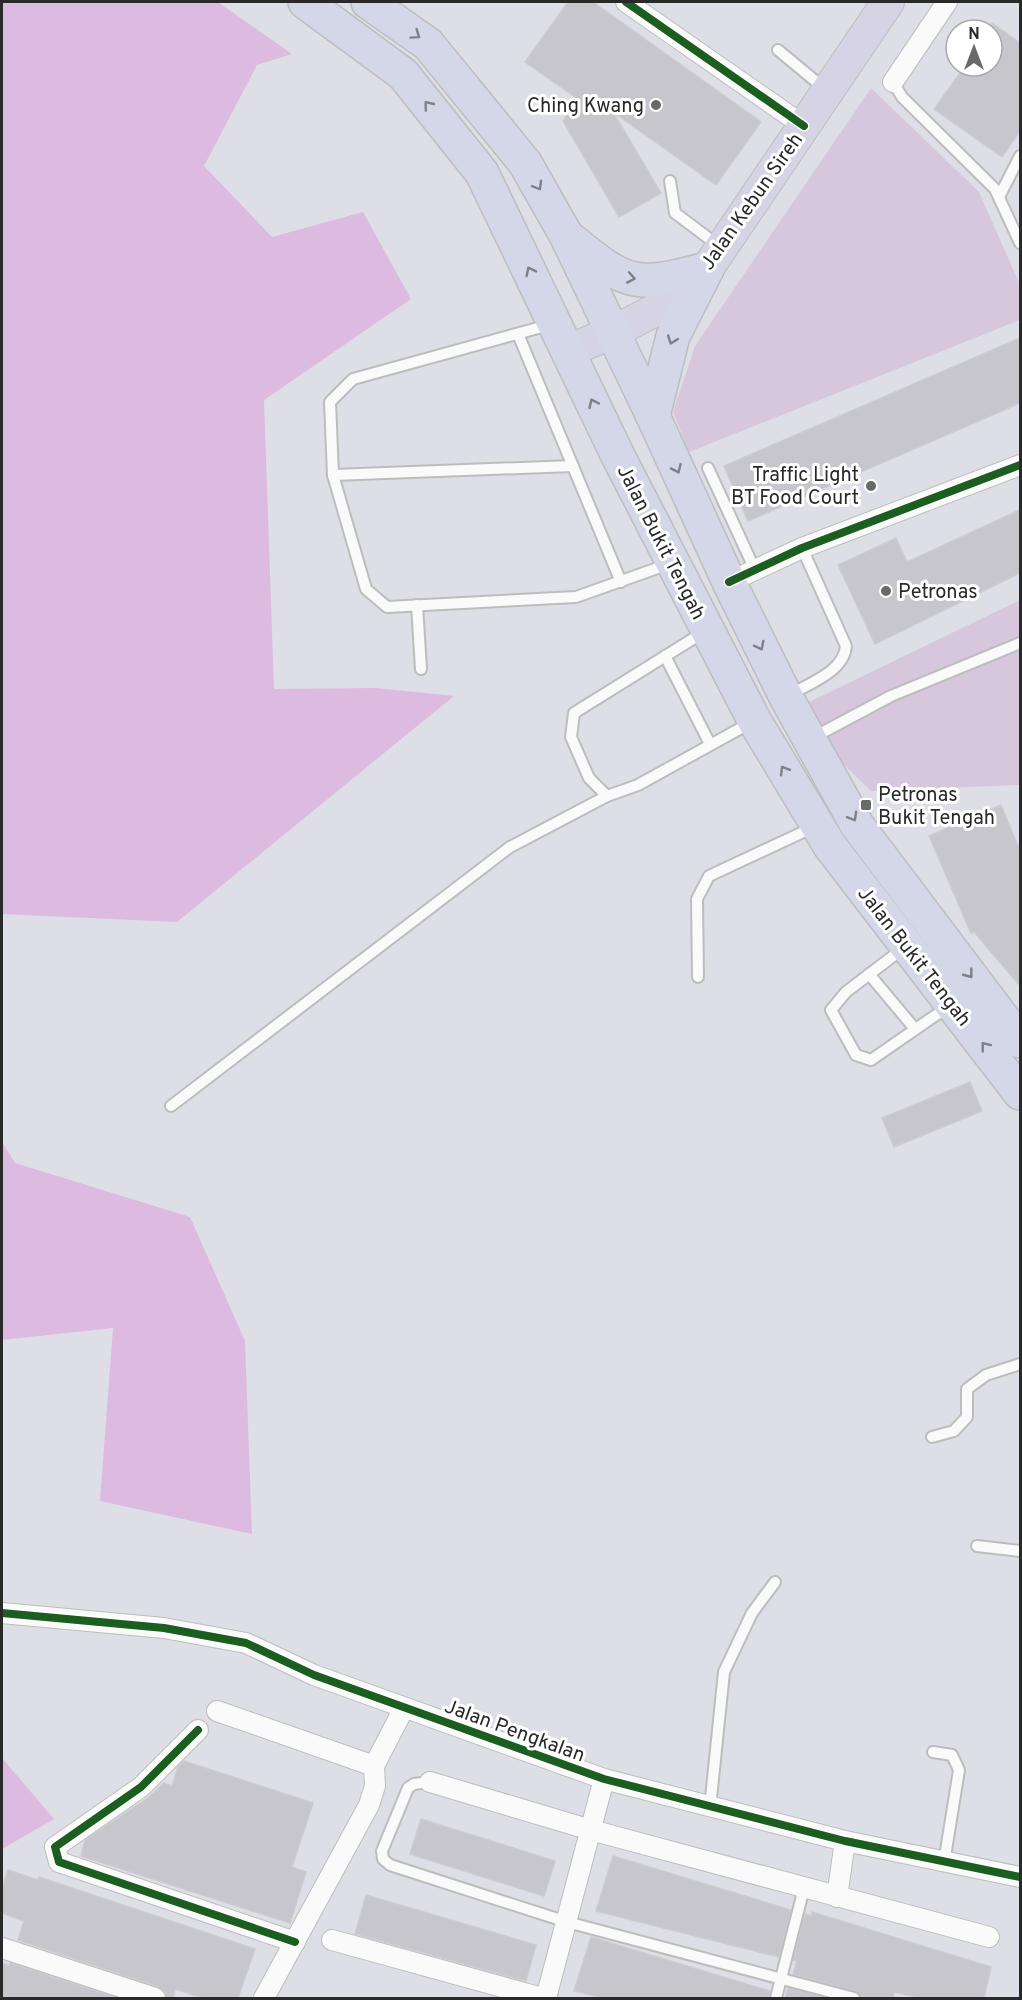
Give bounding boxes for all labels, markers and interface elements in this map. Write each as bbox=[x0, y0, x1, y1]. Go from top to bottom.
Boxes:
north arrow bbox=[944, 18, 1004, 78]
text: N bbox=[968, 25, 980, 45]
one-way arrow bbox=[409, 28, 420, 39]
place label: Ching Kwang bbox=[527, 94, 644, 120]
marker: Ching Kwang bbox=[649, 98, 663, 112]
one-way arrow bbox=[425, 101, 436, 112]
street label: Jalan Kebun Sireh bbox=[696, 128, 810, 276]
one-way arrow bbox=[531, 180, 542, 190]
one-way arrow bbox=[525, 266, 537, 277]
one-way arrow bbox=[626, 271, 636, 284]
one-way arrow bbox=[667, 334, 680, 345]
one-way arrow bbox=[589, 399, 601, 410]
street label: Jalan Bukit Tengah bbox=[610, 461, 711, 625]
one-way arrow bbox=[670, 463, 682, 474]
place label: Traffic Light BT Food Court bbox=[731, 463, 859, 512]
marker: Traffic Light BT Food Court bbox=[864, 479, 878, 493]
place label: Petronas bbox=[898, 580, 978, 606]
marker: Petronas bbox=[879, 584, 893, 598]
one-way arrow bbox=[753, 639, 765, 650]
one-way arrow bbox=[780, 766, 791, 776]
place label: Petronas Bukit Tengah bbox=[878, 783, 995, 832]
marker: Petronas Bukit Tengah bbox=[859, 798, 873, 812]
one-way arrow bbox=[846, 811, 857, 821]
street label: Jalan Bukit Tengah bbox=[851, 882, 976, 1032]
one-way arrow bbox=[962, 967, 973, 978]
one-way arrow bbox=[981, 1042, 992, 1053]
street label: Jalan Pengkalan bbox=[440, 1694, 588, 1769]

